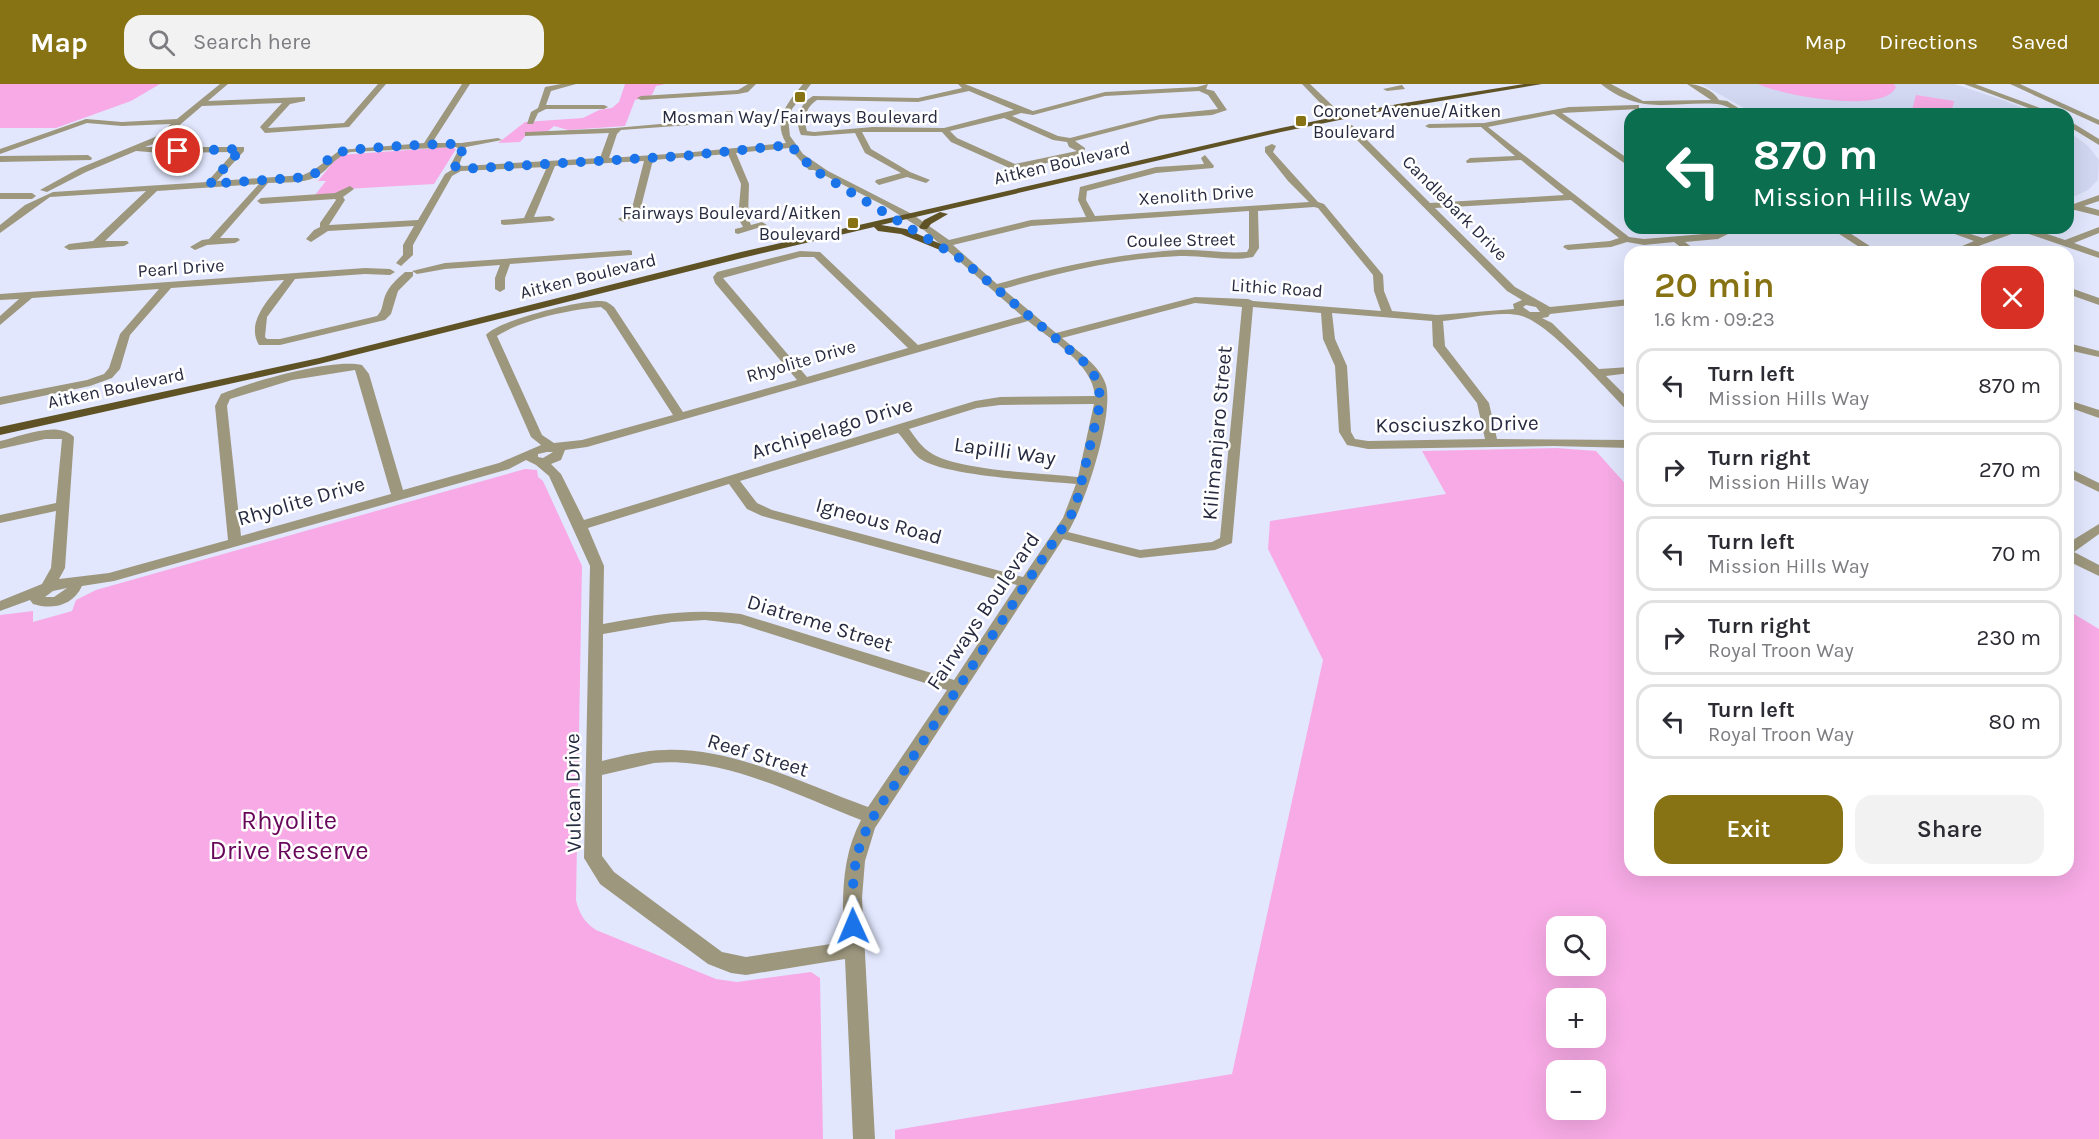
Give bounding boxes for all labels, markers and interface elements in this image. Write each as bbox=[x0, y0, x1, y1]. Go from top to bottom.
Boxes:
search box bbox=[124, 15, 544, 69]
text: Map bbox=[30, 26, 88, 59]
icon: search bbox=[145, 26, 178, 59]
text: Search here bbox=[193, 29, 311, 55]
text: Map bbox=[1805, 30, 1846, 54]
text: Directions bbox=[1879, 30, 1978, 54]
text: Saved bbox=[2011, 30, 2069, 54]
marker: Mosman Way/Fairways Boulevard bbox=[793, 90, 807, 104]
place label: Coronet Avenue/Aitken Boulevard bbox=[1313, 100, 1501, 143]
place label: Mosman Way/Fairways Boulevard bbox=[662, 106, 938, 128]
marker: Coronet Avenue/Aitken Boulevard bbox=[1294, 114, 1308, 128]
pin bbox=[152, 125, 203, 176]
text: 870 m bbox=[1753, 130, 1878, 180]
icon: left bbox=[1654, 132, 1732, 210]
icon: arrive bbox=[161, 134, 194, 167]
street label: Aitken Boulevard bbox=[992, 137, 1132, 189]
street label: Candlebark Drive bbox=[1398, 151, 1512, 265]
street label: Xenolith Drive bbox=[1137, 180, 1255, 210]
text: Mission Hills Way bbox=[1753, 181, 1970, 213]
place label: Fairways Boulevard/Aitken Boulevard bbox=[622, 202, 841, 245]
marker: Fairways Boulevard/Aitken Boulevard bbox=[846, 216, 860, 230]
street label: Coulee Street bbox=[1126, 228, 1236, 252]
street label: Aitken Boulevard bbox=[518, 248, 658, 304]
street label: Pearl Drive bbox=[137, 254, 225, 282]
text: 20 min bbox=[1654, 264, 1775, 306]
button: close bbox=[1981, 266, 2044, 329]
street label: Lithic Road bbox=[1230, 274, 1324, 302]
text: 1.6 km · 09:23 bbox=[1654, 308, 1775, 331]
street label: Rhyolite Drive bbox=[744, 335, 858, 387]
street label: Kilimanjaro Street bbox=[1197, 345, 1237, 521]
text: Turn left bbox=[1708, 361, 1795, 387]
street label: Aitken Boulevard bbox=[46, 363, 186, 413]
icon: left bbox=[1657, 369, 1690, 402]
text: 870 m bbox=[1978, 373, 2041, 399]
text: Mission Hills Way bbox=[1708, 387, 1869, 410]
street label: Archipelago Drive bbox=[748, 392, 916, 464]
street label: Kosciuszko Drive bbox=[1375, 411, 1539, 437]
street label: Lapilli Way bbox=[953, 432, 1058, 470]
text: Turn right bbox=[1708, 445, 1811, 471]
icon: right bbox=[1657, 453, 1690, 486]
text: 270 m bbox=[1979, 457, 2041, 483]
street label: Rhyolite Drive bbox=[234, 471, 368, 531]
text: Mission Hills Way bbox=[1708, 471, 1869, 494]
street label: Igneous Road bbox=[813, 493, 945, 549]
street label: Fairways Boulevard bbox=[921, 528, 1045, 694]
text: Turn left bbox=[1708, 529, 1795, 555]
icon: left bbox=[1657, 537, 1690, 570]
text: 70 m bbox=[1992, 541, 2041, 567]
text: Mission Hills Way bbox=[1708, 555, 1869, 578]
street label: Diatreme Street bbox=[744, 589, 896, 657]
text: Turn right bbox=[1708, 613, 1811, 639]
icon: right bbox=[1657, 621, 1690, 654]
text: 230 m bbox=[1976, 625, 2041, 651]
text: Royal Troon Way bbox=[1708, 639, 1854, 662]
text: Turn left bbox=[1708, 697, 1795, 723]
icon: left bbox=[1657, 705, 1690, 738]
text: 80 m bbox=[1989, 709, 2041, 735]
text: Royal Troon Way bbox=[1708, 723, 1854, 746]
street label: Reef Street bbox=[705, 728, 811, 782]
street label: Vulcan Drive bbox=[560, 733, 586, 853]
button: Exit bbox=[1654, 795, 1843, 864]
button: Share bbox=[1855, 795, 2044, 864]
park label: Rhyolite Drive Reserve bbox=[209, 805, 369, 866]
position arrow bbox=[821, 894, 885, 958]
map controls bbox=[1546, 916, 1606, 1120]
button: search bbox=[1546, 916, 1606, 976]
button: + bbox=[1546, 988, 1606, 1048]
button: − bbox=[1546, 1060, 1606, 1120]

